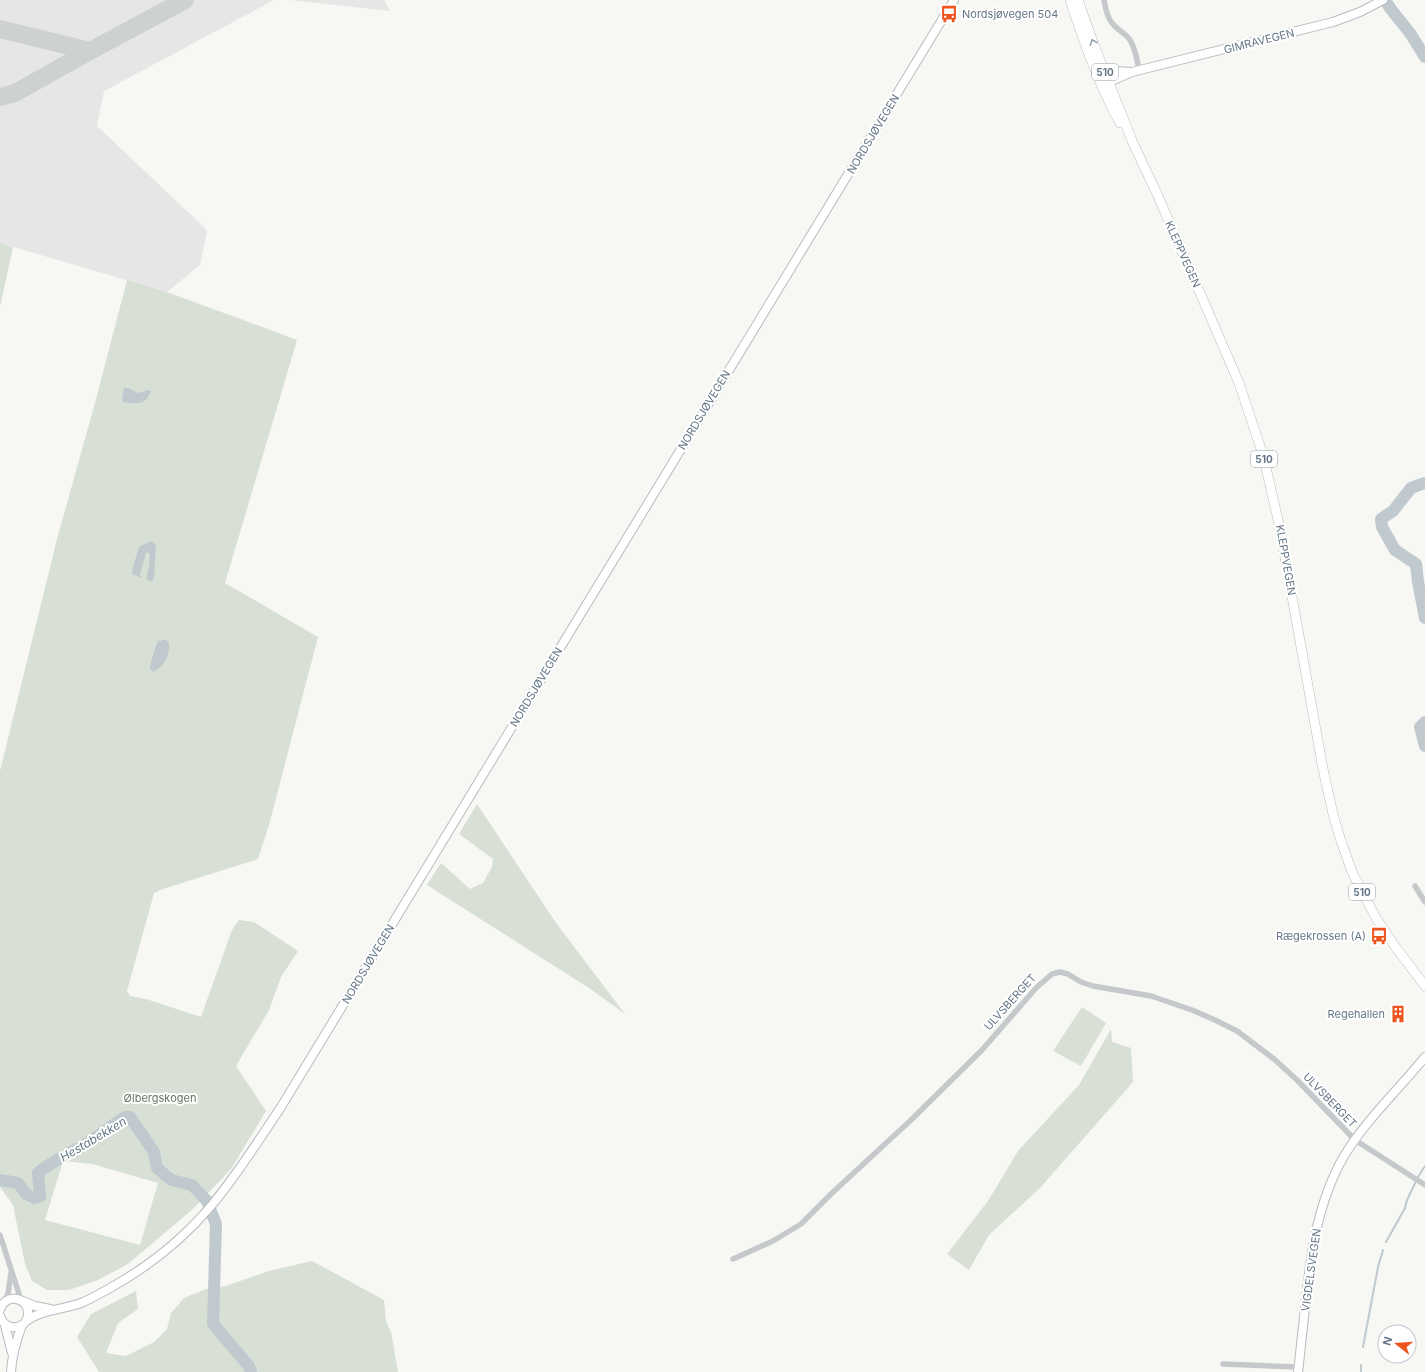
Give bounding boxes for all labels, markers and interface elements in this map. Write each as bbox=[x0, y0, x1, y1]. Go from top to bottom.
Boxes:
bus stop icon: Nordsjøvegen 504 bbox=[939, 4, 959, 24]
place label: Nordsjøvegen 504 bbox=[962, 7, 1058, 21]
street label: GIMRAVEGEN bbox=[1222, 25, 1296, 57]
one-way arrow bbox=[1089, 38, 1098, 45]
road number: 510 bbox=[1092, 64, 1118, 80]
street label: NORDSJØVEGEN bbox=[844, 92, 902, 176]
street label: KLEPPVEGEN bbox=[1162, 218, 1204, 290]
street label: NORDSJØVEGEN bbox=[675, 368, 733, 452]
road number: 510 bbox=[1251, 451, 1277, 467]
street label: KLEPPVEGEN bbox=[1273, 524, 1299, 596]
street label: NORDSJØVEGEN bbox=[507, 645, 565, 729]
road number: 510 bbox=[1349, 884, 1375, 900]
street label: NORDSJØVEGEN bbox=[339, 922, 397, 1006]
bus stop icon: Rægekrossen (A) bbox=[1369, 926, 1389, 946]
place label: Rægekrossen (A) bbox=[1276, 929, 1366, 943]
street label: ULVSBERGET bbox=[981, 971, 1039, 1033]
building icon: Regehallen bbox=[1388, 1004, 1408, 1024]
place label: Regehallen bbox=[1328, 1007, 1385, 1021]
street label: ULVSBERGET bbox=[1300, 1070, 1360, 1130]
park label: Ølbergskogen bbox=[124, 1091, 196, 1105]
water label: Hestabekken bbox=[57, 1113, 129, 1165]
street label: VIGDELSVEGEN bbox=[1298, 1227, 1324, 1313]
north arrow bbox=[1377, 1324, 1417, 1364]
text: N bbox=[1380, 1335, 1395, 1347]

